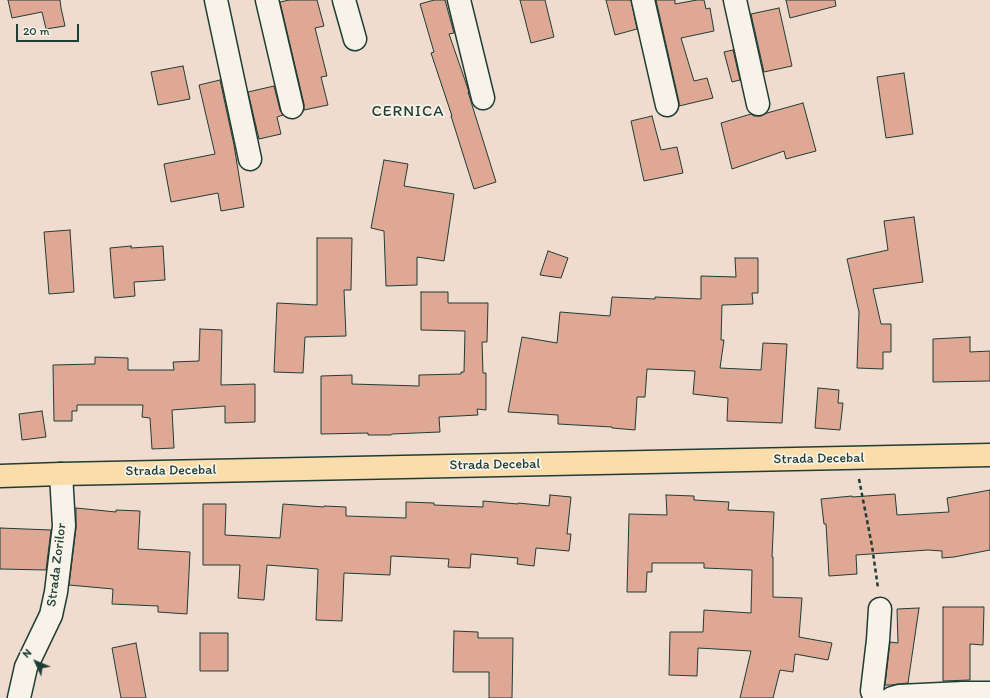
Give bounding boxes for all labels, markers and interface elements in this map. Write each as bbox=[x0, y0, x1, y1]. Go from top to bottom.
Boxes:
scale bar bbox=[18, 16, 81, 42]
text: 20 m bbox=[23, 24, 50, 38]
district label: CERNICA bbox=[372, 102, 444, 122]
street label: Strada Decebal bbox=[773, 450, 865, 468]
street label: Strada Decebal bbox=[449, 456, 541, 474]
street label: Strada Decebal bbox=[125, 462, 217, 480]
street label: Strada Zorilor bbox=[44, 522, 70, 608]
north arrow bbox=[16, 642, 56, 682]
text: N bbox=[20, 646, 34, 661]

